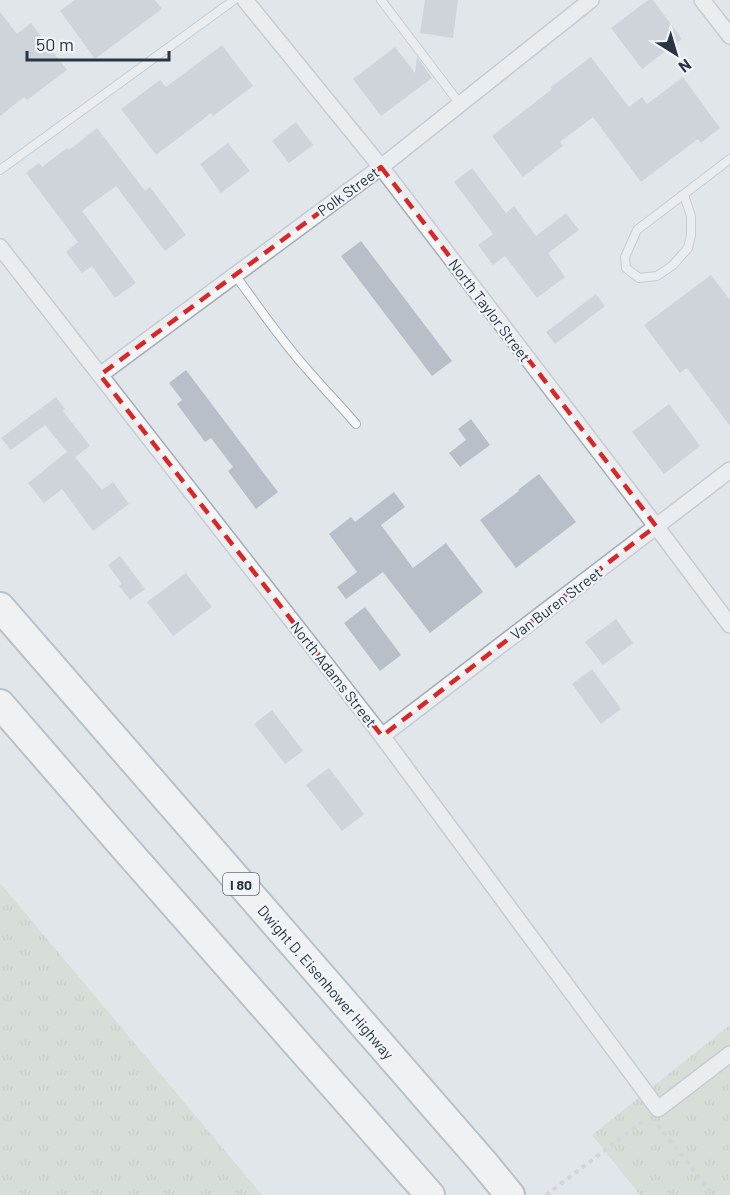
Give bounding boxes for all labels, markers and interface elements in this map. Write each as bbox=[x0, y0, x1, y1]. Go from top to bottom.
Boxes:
scale bar bbox=[27, 24, 170, 62]
north arrow bbox=[646, 24, 706, 84]
text: 50 m bbox=[36, 33, 74, 55]
text: N bbox=[675, 56, 695, 77]
street label: Polk Street bbox=[314, 163, 382, 219]
street label: North Taylor Street bbox=[445, 255, 535, 365]
street label: Van Buren Street bbox=[507, 563, 605, 643]
street label: North Adams Street bbox=[287, 618, 381, 730]
road number: I 80 bbox=[223, 873, 259, 895]
street label: Dwight D. Eisenhower Highway bbox=[254, 901, 398, 1063]

